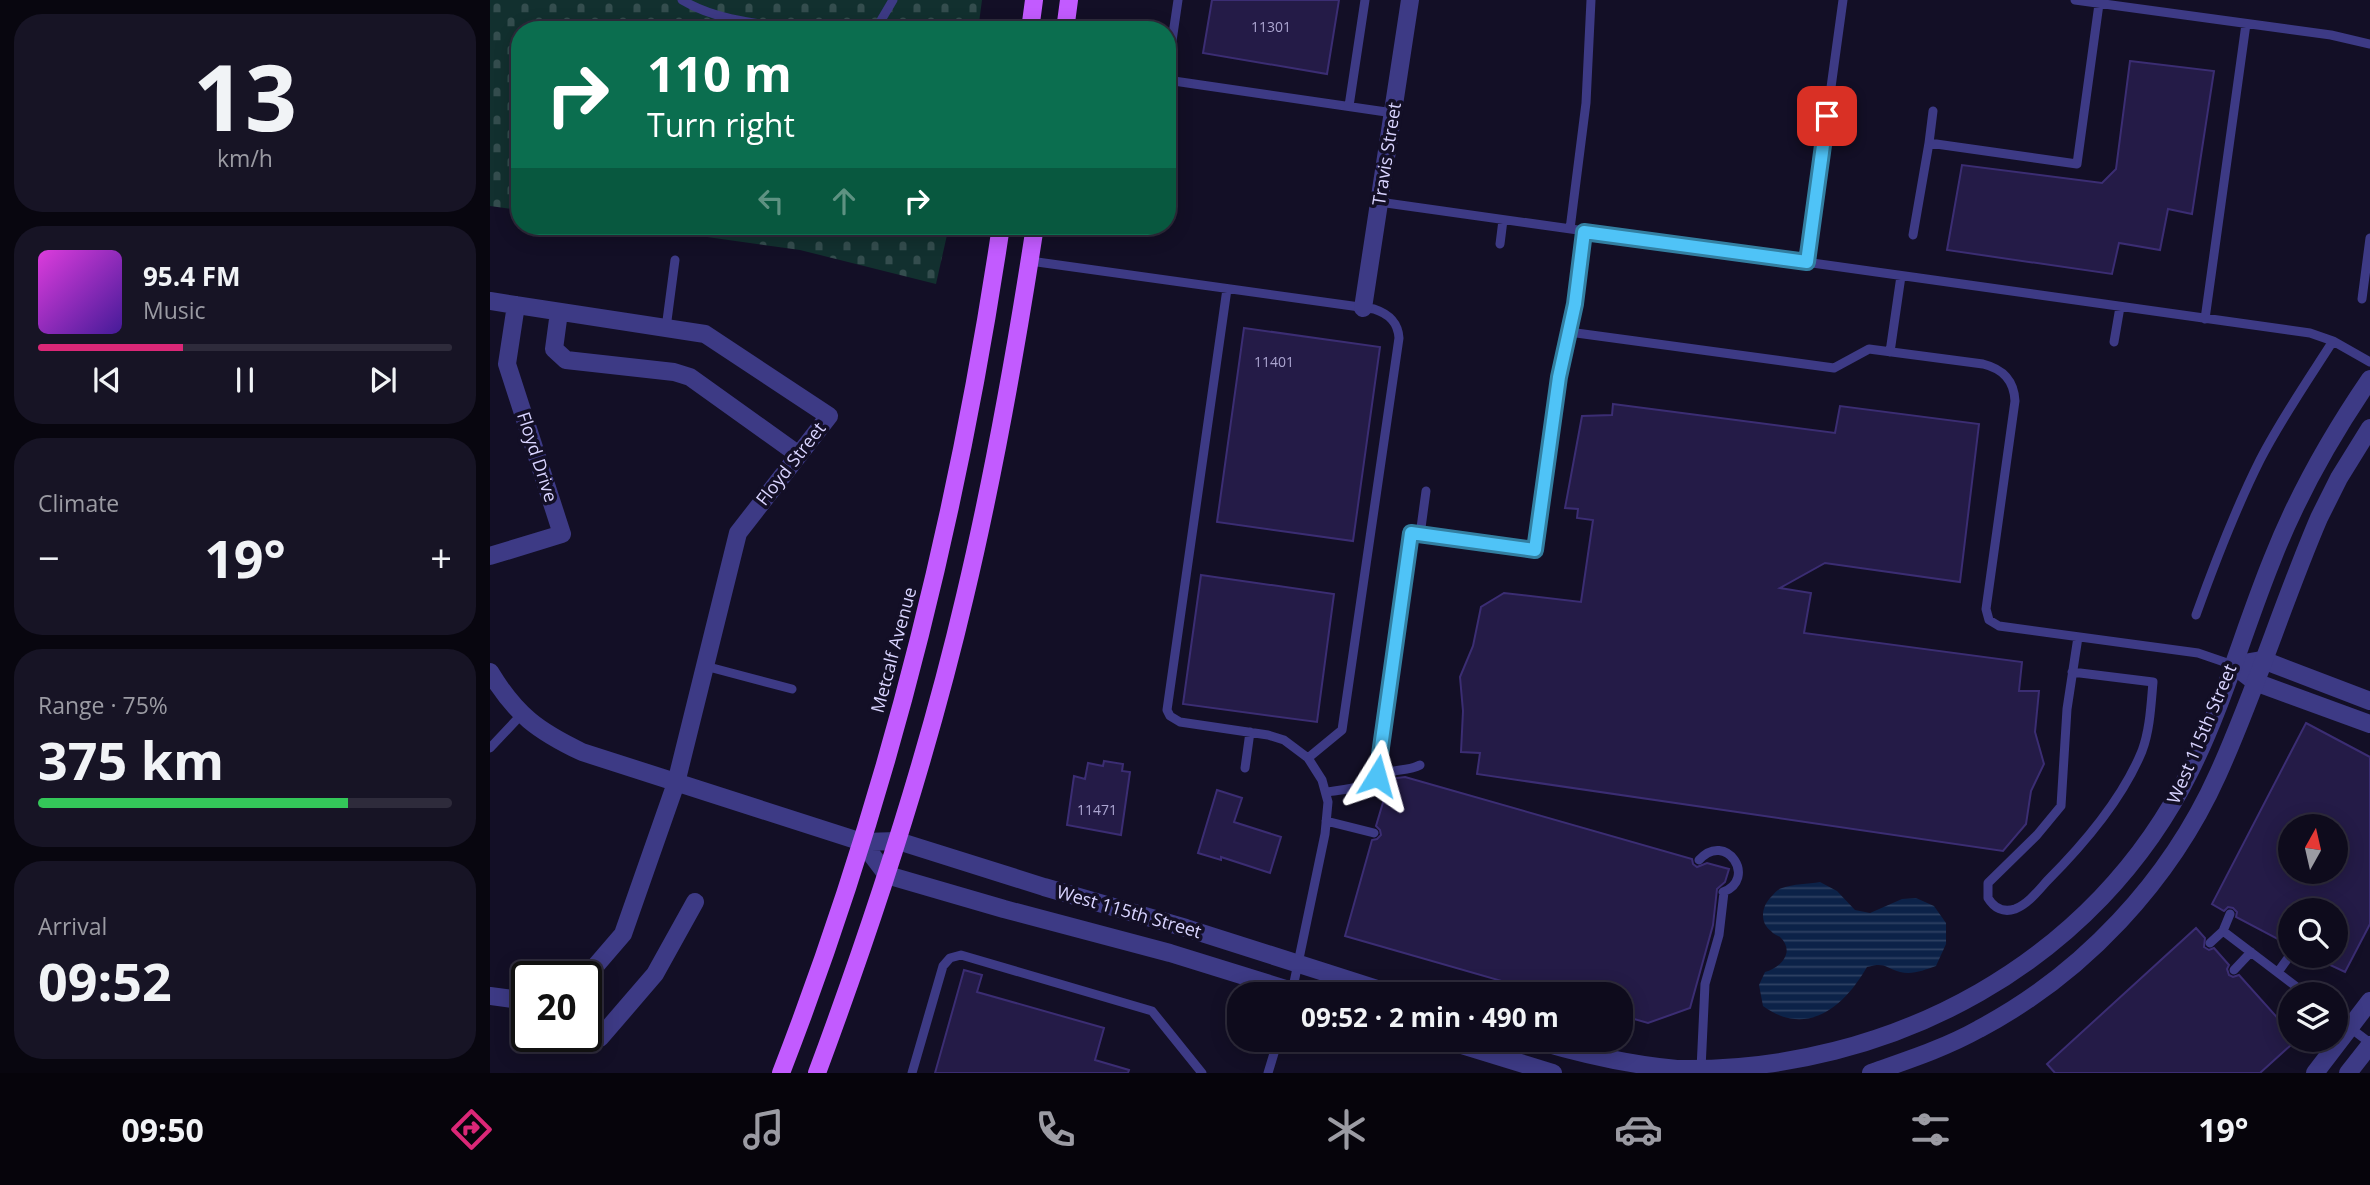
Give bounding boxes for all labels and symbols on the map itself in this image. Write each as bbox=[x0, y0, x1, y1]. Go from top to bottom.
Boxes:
house number: 11301 bbox=[1251, 17, 1291, 36]
pin bbox=[1797, 86, 1857, 146]
street label: Travis Street bbox=[1366, 100, 1406, 207]
house number: 11401 bbox=[1254, 352, 1294, 371]
street label: Floyd Drive bbox=[512, 409, 564, 505]
street label: Floyd Street bbox=[750, 417, 830, 510]
street label: Metcalf Avenue bbox=[865, 584, 921, 715]
street label: West 115th Street bbox=[2161, 660, 2241, 807]
position arrow bbox=[1340, 739, 1414, 813]
house number: 11471 bbox=[1077, 800, 1117, 819]
north arrow bbox=[2278, 814, 2348, 884]
street label: West 115th Street bbox=[1054, 879, 1205, 943]
speed limit sign: 20 bbox=[511, 961, 602, 1052]

